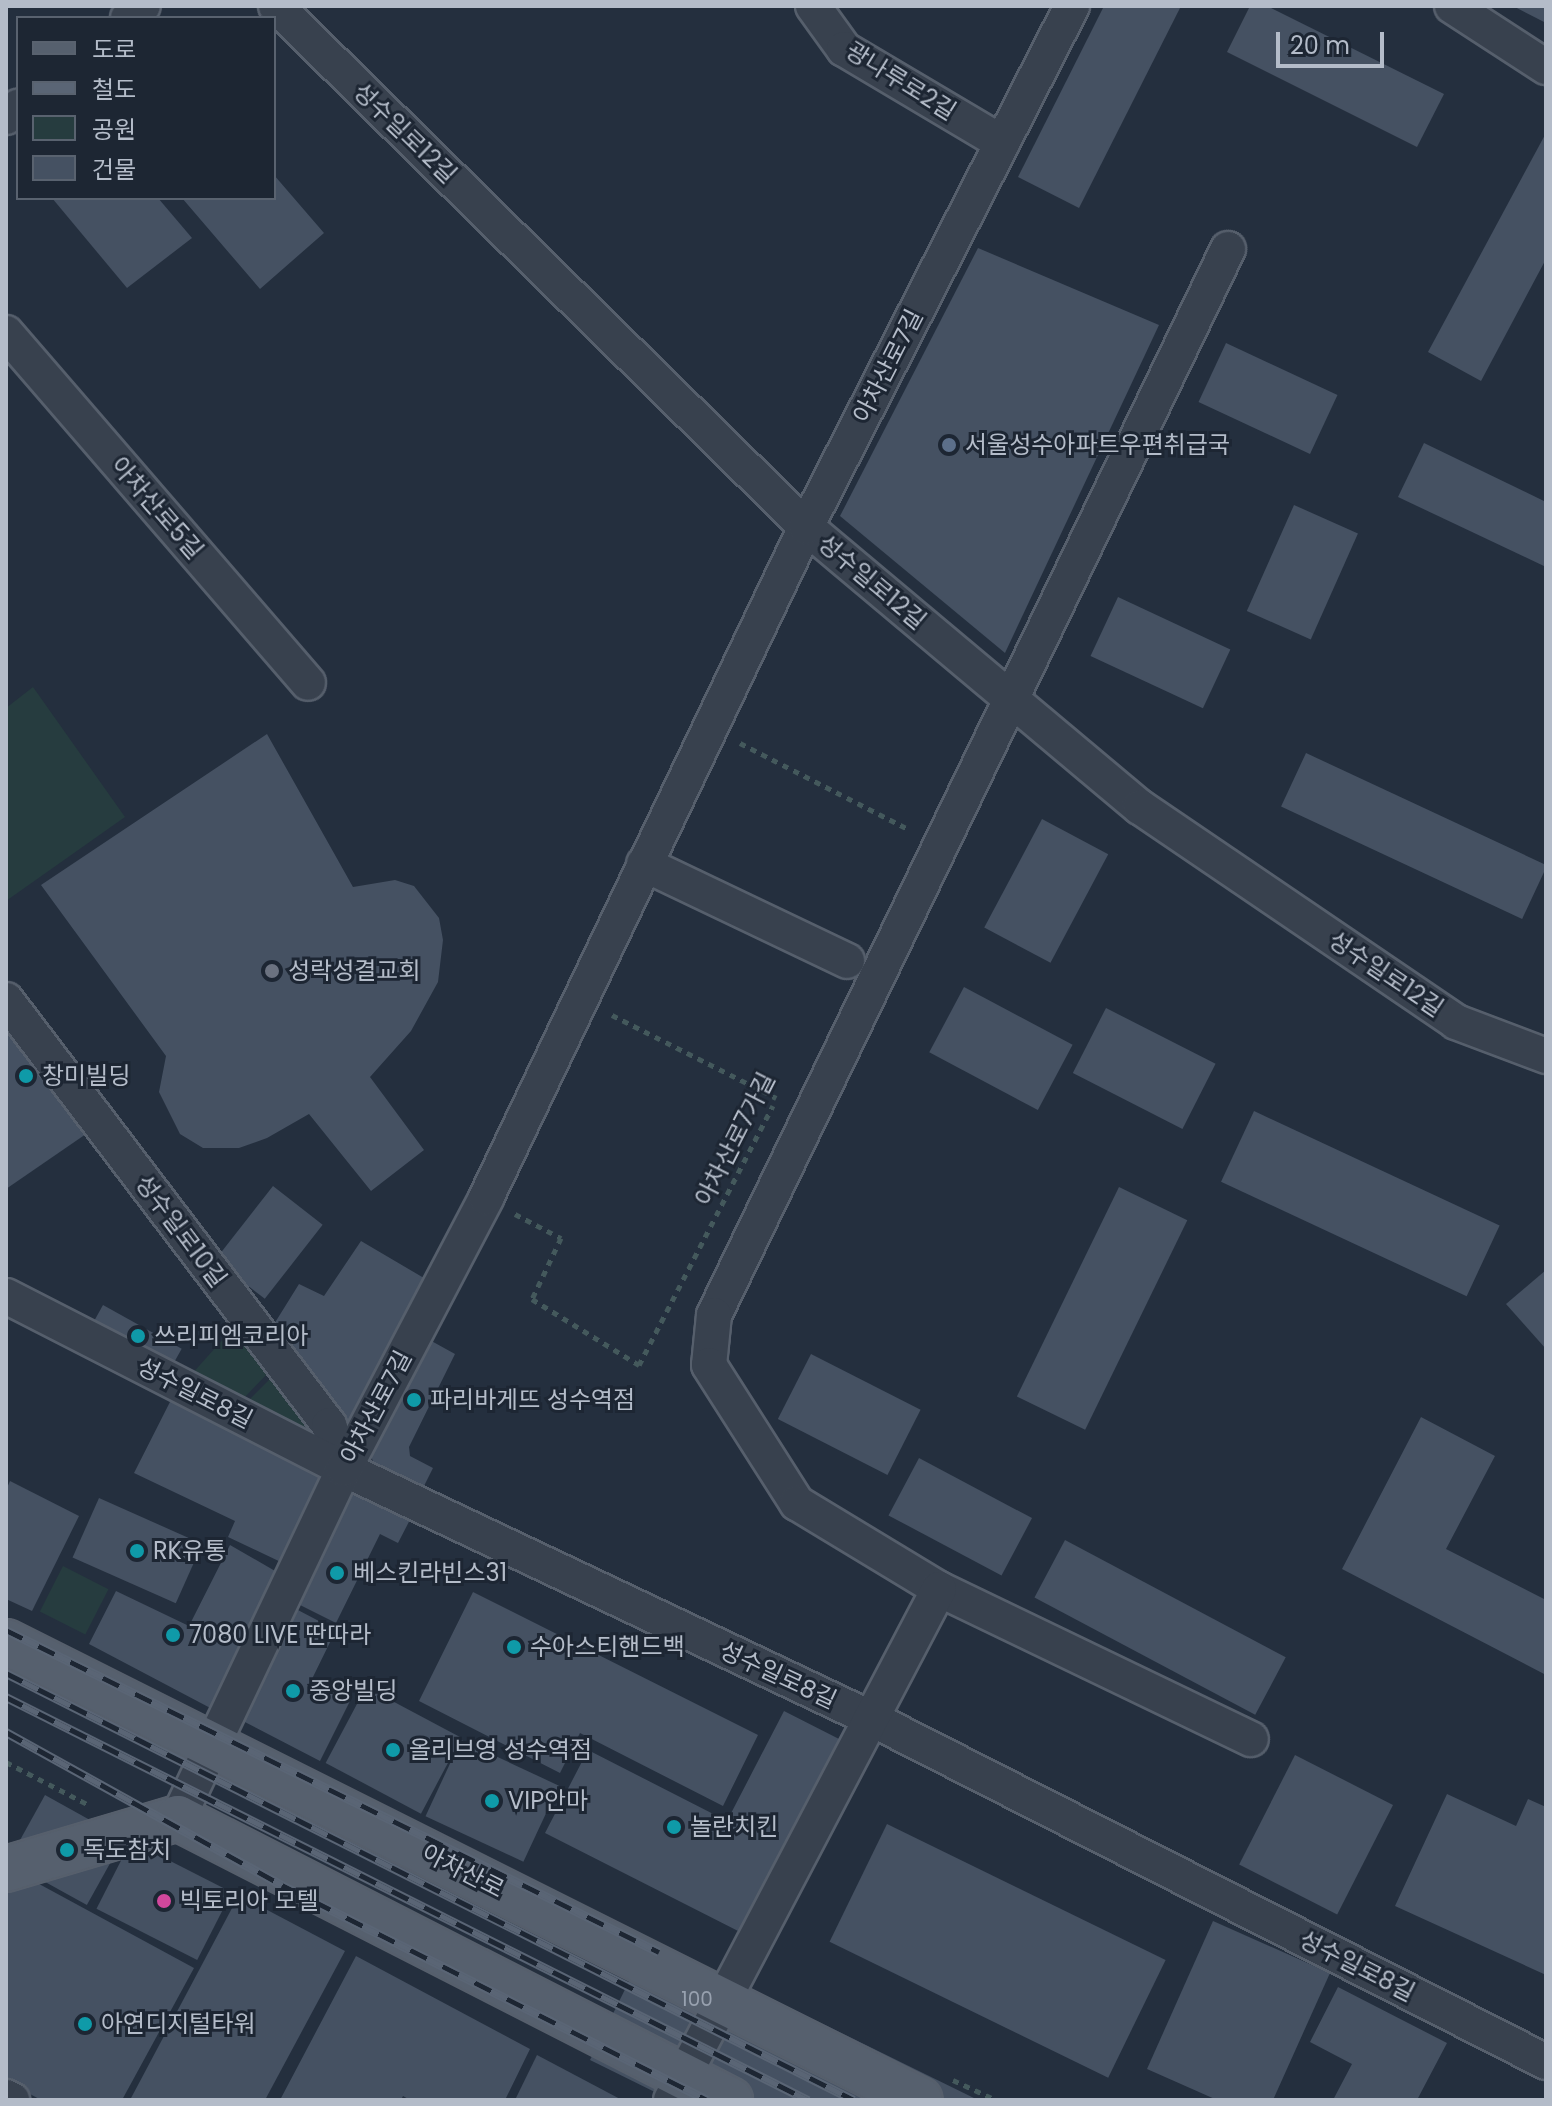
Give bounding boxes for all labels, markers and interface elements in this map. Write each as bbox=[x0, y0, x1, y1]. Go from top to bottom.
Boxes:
legend bbox=[16, 16, 276, 200]
scale bar bbox=[1280, 16, 1388, 66]
text: 20 m bbox=[1290, 29, 1350, 62]
text: 도로 bbox=[92, 33, 136, 66]
street label: 광나루로2길 bbox=[841, 36, 961, 126]
text: 철도 bbox=[92, 73, 136, 106]
street label: 성수일로12길 bbox=[348, 77, 462, 189]
text: 공원 bbox=[92, 113, 136, 146]
text: 건물 bbox=[92, 153, 136, 186]
street label: 아차산로7길 bbox=[847, 304, 929, 428]
place label: 서울성수아파트우편취급국 bbox=[965, 431, 1230, 459]
marker: 서울성수아파트우편취급국 bbox=[940, 436, 958, 454]
street label: 아차산로5길 bbox=[105, 451, 209, 565]
street label: 성수일로12길 bbox=[812, 529, 932, 635]
street label: 성수일로12길 bbox=[1323, 925, 1449, 1023]
place label: 성락성결교회 bbox=[288, 957, 420, 985]
marker: 성락성결교회 bbox=[263, 962, 281, 980]
place label: 창미빌딩 bbox=[42, 1062, 130, 1090]
marker: 창미빌딩 bbox=[17, 1067, 35, 1085]
street label: 아차산로7가길 bbox=[689, 1068, 781, 1210]
street label: 성수일로10길 bbox=[129, 1169, 233, 1293]
place label: 쓰리피엠코리아 bbox=[154, 1322, 309, 1350]
marker: 쓰리피엠코리아 bbox=[129, 1327, 147, 1345]
street label: 아차산로7길 bbox=[334, 1346, 418, 1468]
street label: 성수일로8길 bbox=[133, 1352, 257, 1434]
place label: 파리바게뜨 성수역점 bbox=[430, 1386, 635, 1414]
marker: 파리바게뜨 성수역점 bbox=[405, 1391, 423, 1409]
place label: RK유통 bbox=[153, 1537, 226, 1565]
marker: RK유통 bbox=[128, 1542, 146, 1560]
place label: 베스킨라빈스31 bbox=[353, 1559, 507, 1587]
marker: 베스킨라빈스31 bbox=[328, 1564, 346, 1582]
place label: 7080 LIVE 딴따라 bbox=[189, 1621, 371, 1649]
marker: 7080 LIVE 딴따라 bbox=[164, 1626, 182, 1644]
place label: 수아스티핸드백 bbox=[530, 1633, 685, 1661]
street label: 성수일로8길 bbox=[715, 1635, 841, 1715]
marker: 수아스티핸드백 bbox=[505, 1638, 523, 1656]
place label: 중앙빌딩 bbox=[309, 1677, 397, 1705]
marker: 중앙빌딩 bbox=[284, 1682, 302, 1700]
place label: 올리브영 성수역점 bbox=[409, 1736, 592, 1764]
marker: 올리브영 성수역점 bbox=[384, 1741, 402, 1759]
place label: VIP안마 bbox=[508, 1787, 588, 1815]
marker: VIP안마 bbox=[483, 1792, 501, 1810]
place label: 놀란치킨 bbox=[690, 1813, 778, 1841]
marker: 놀란치킨 bbox=[665, 1818, 683, 1836]
place label: 독도참치 bbox=[83, 1836, 171, 1864]
street label: 아차산로 bbox=[417, 1838, 509, 1904]
marker: 독도참치 bbox=[58, 1841, 76, 1859]
place label: 빅토리아 모텔 bbox=[180, 1887, 319, 1915]
marker: 빅토리아 모텔 bbox=[155, 1892, 173, 1910]
street label: 성수일로8길 bbox=[1295, 1925, 1419, 2007]
house number: 100 bbox=[681, 1987, 713, 2011]
place label: 아연디지털타워 bbox=[101, 2010, 256, 2038]
marker: 아연디지털타워 bbox=[76, 2015, 94, 2033]

